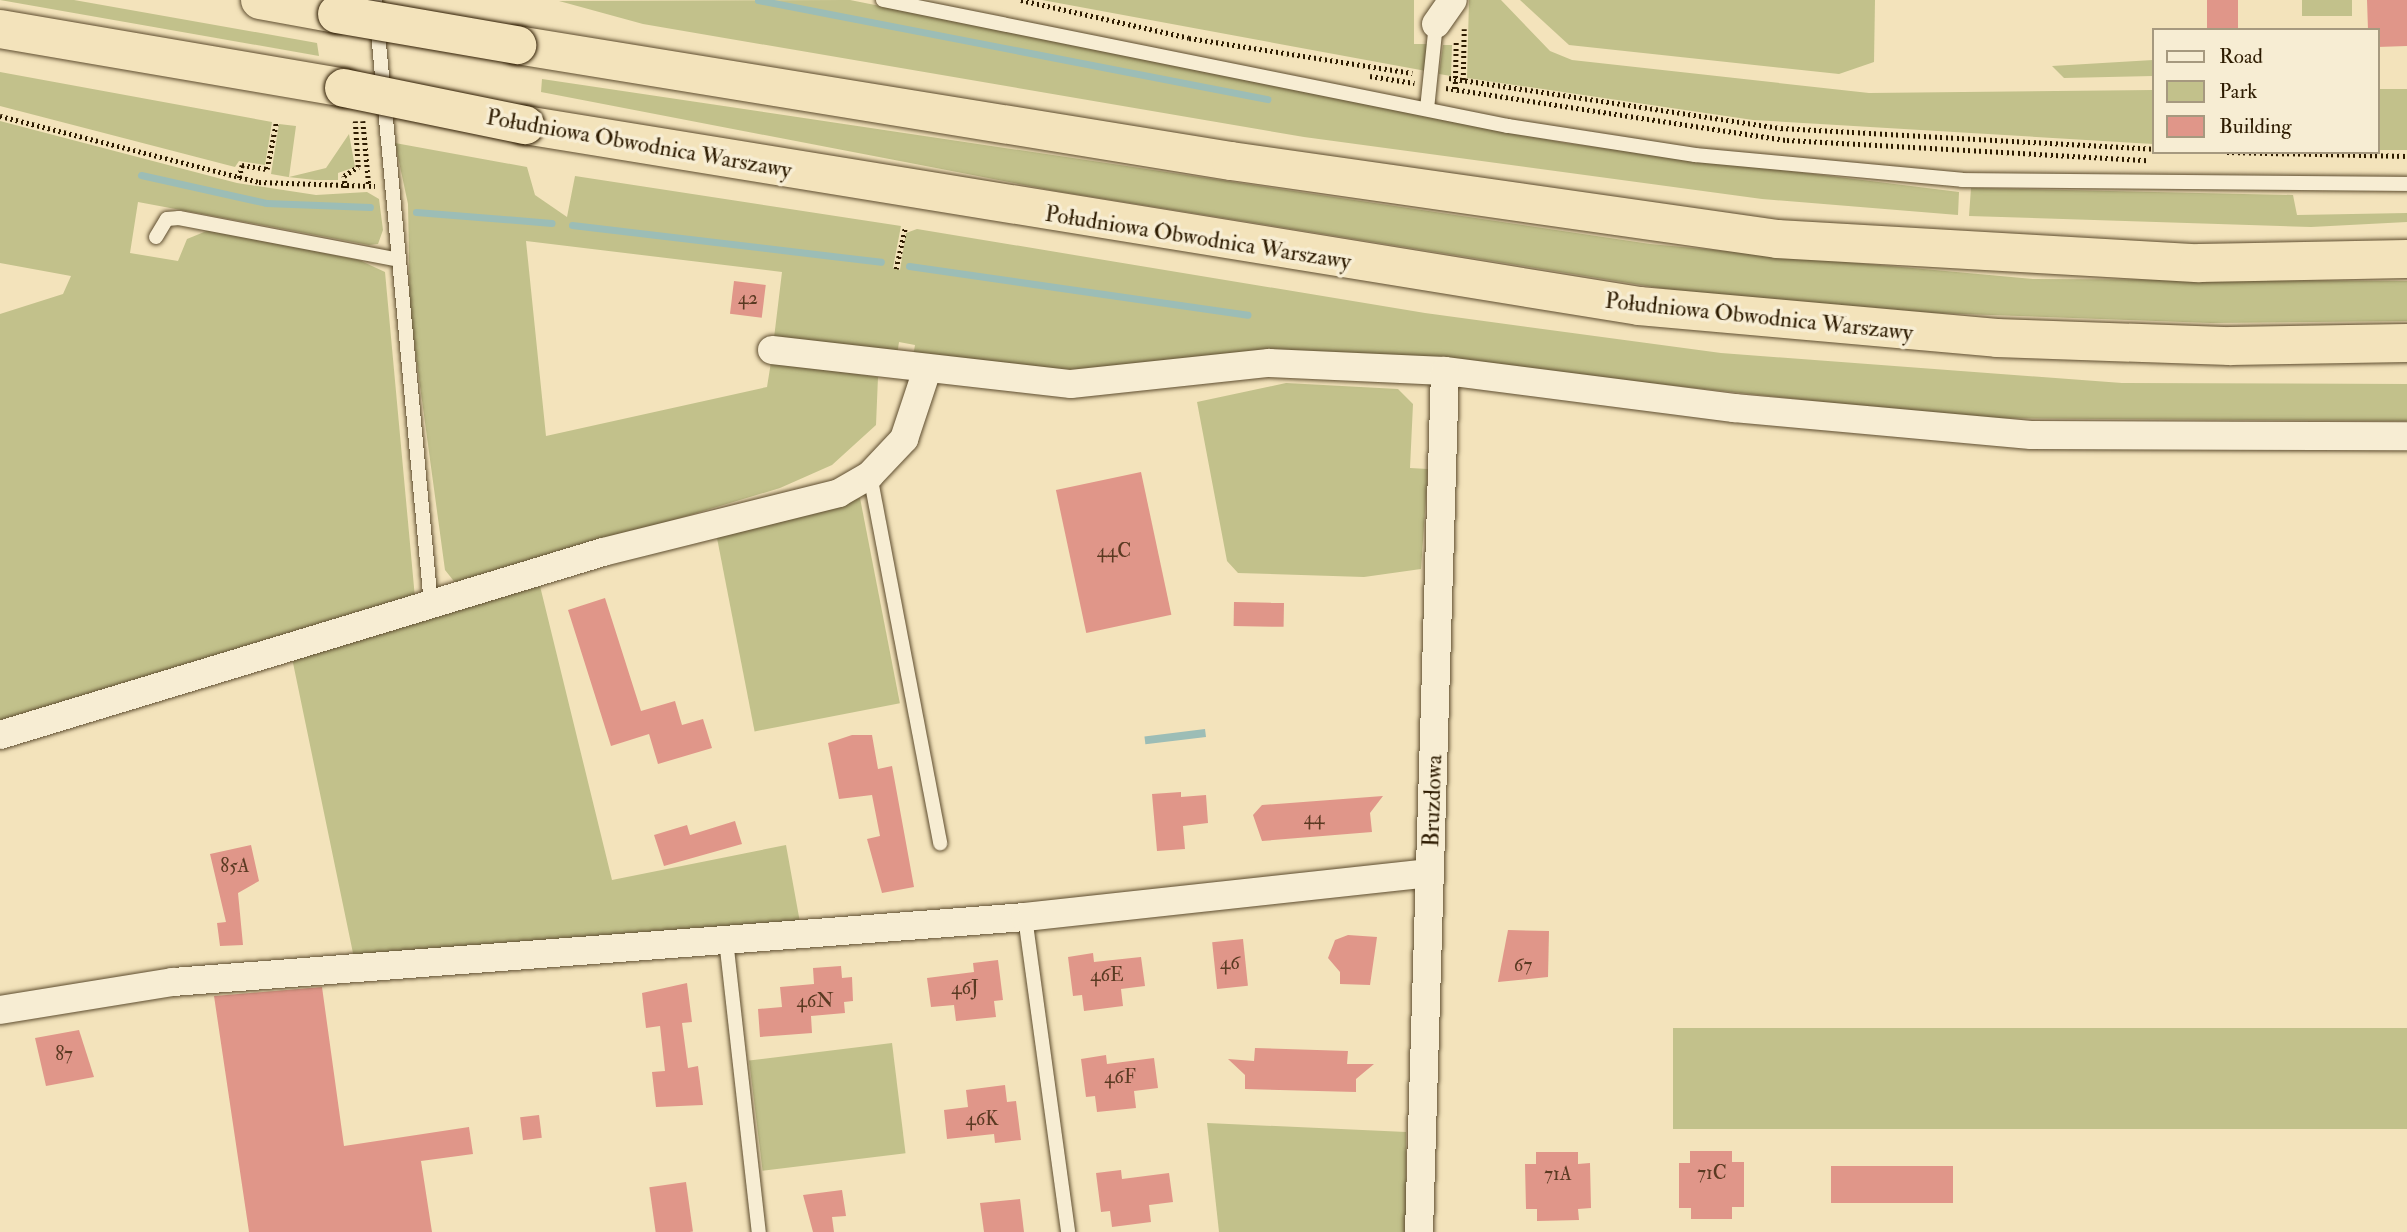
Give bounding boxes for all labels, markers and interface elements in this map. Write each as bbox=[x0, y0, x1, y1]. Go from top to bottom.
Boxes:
legend bbox=[2152, 28, 2379, 154]
text: Road bbox=[2219, 43, 2263, 70]
text: Park bbox=[2219, 78, 2257, 105]
street label: Południowa Obwodnica Warszawy bbox=[484, 104, 794, 184]
text: Building bbox=[2219, 113, 2292, 140]
street label: Południowa Obwodnica Warszawy bbox=[1043, 200, 1353, 276]
street label: Południowa Obwodnica Warszawy bbox=[1604, 287, 1914, 347]
house number: 42 bbox=[738, 288, 758, 310]
house number: 44C bbox=[1097, 541, 1131, 563]
street label: Bruzdowa bbox=[1418, 754, 1448, 848]
house number: 44 bbox=[1304, 808, 1324, 830]
house number: 85A bbox=[220, 856, 250, 878]
house number: 46 bbox=[1220, 953, 1240, 975]
house number: 67 bbox=[1514, 955, 1532, 977]
house number: 46E bbox=[1090, 965, 1124, 987]
house number: 46J bbox=[951, 978, 979, 1000]
house number: 46N bbox=[797, 991, 833, 1013]
house number: 87 bbox=[55, 1044, 73, 1066]
house number: 46F bbox=[1104, 1067, 1136, 1089]
house number: 46K bbox=[965, 1109, 999, 1131]
house number: 71C bbox=[1697, 1163, 1727, 1185]
house number: 71A bbox=[1544, 1164, 1572, 1186]

